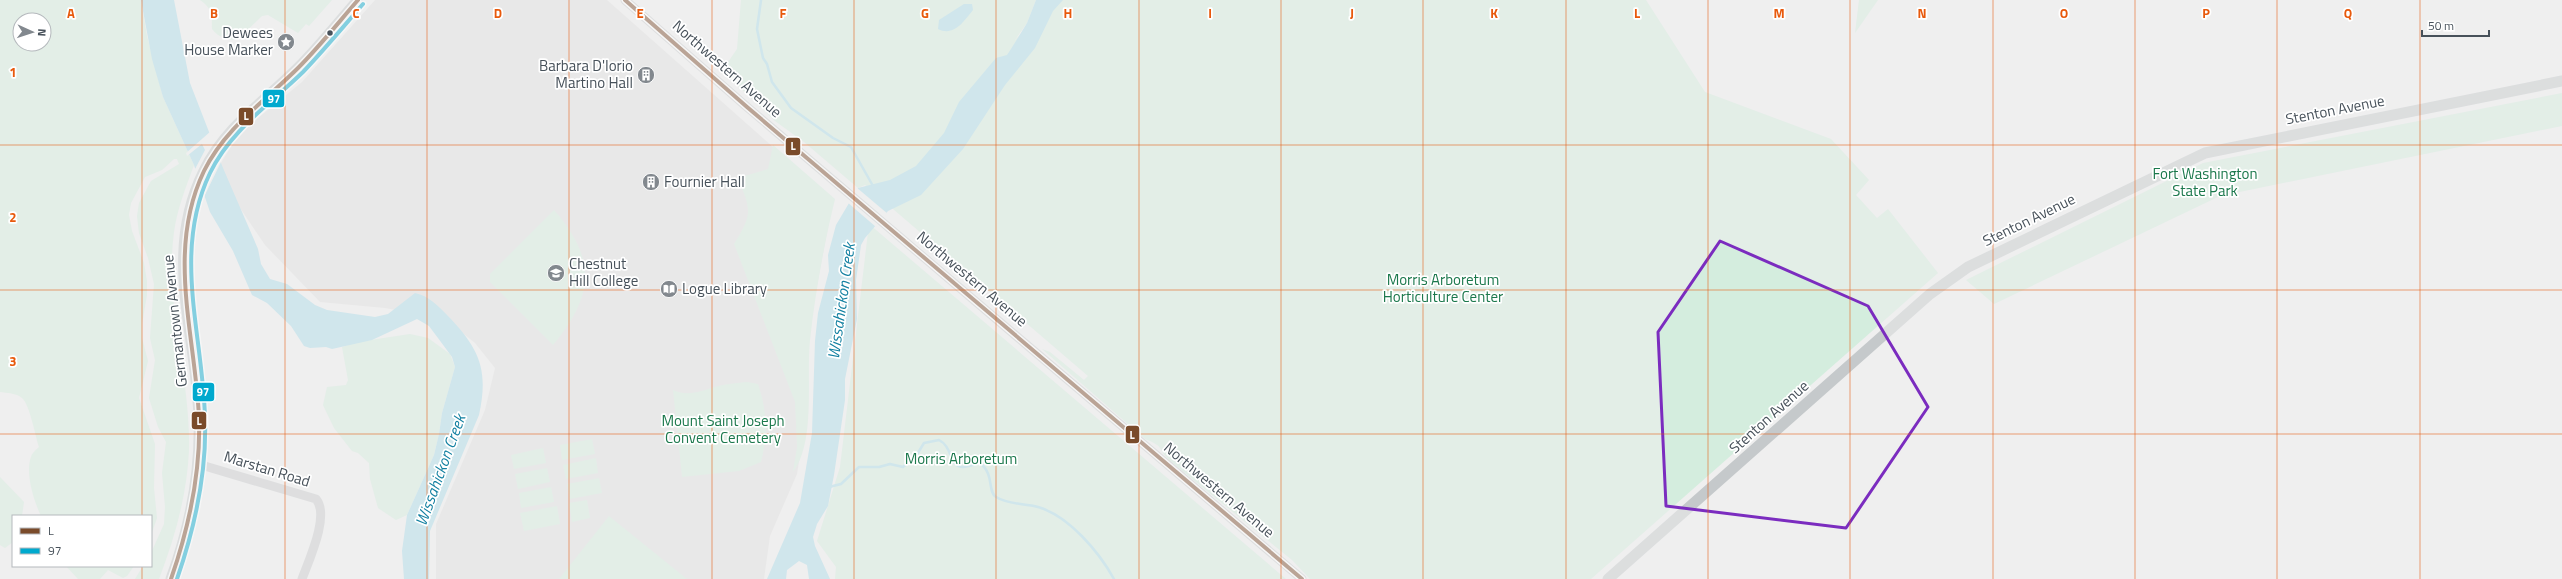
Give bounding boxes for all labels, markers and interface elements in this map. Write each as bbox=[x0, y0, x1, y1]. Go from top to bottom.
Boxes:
text: A bbox=[67, 3, 75, 23]
text: B bbox=[210, 3, 218, 23]
text: C bbox=[352, 3, 360, 23]
text: D bbox=[494, 3, 502, 23]
text: E bbox=[636, 3, 644, 23]
text: F bbox=[780, 3, 787, 23]
text: G bbox=[921, 3, 929, 23]
text: H bbox=[1064, 3, 1072, 23]
text: I bbox=[1208, 3, 1212, 23]
text: J bbox=[1350, 3, 1354, 23]
text: K bbox=[1490, 3, 1498, 23]
text: L bbox=[1634, 3, 1640, 23]
text: M bbox=[1773, 3, 1785, 23]
text: N bbox=[1917, 3, 1927, 23]
text: O bbox=[2060, 3, 2068, 23]
text: P bbox=[2202, 3, 2210, 23]
text: Q bbox=[2344, 3, 2352, 23]
north arrow bbox=[12, 12, 52, 52]
scale bar bbox=[2422, 12, 2489, 38]
street label: Northwestern Avenue bbox=[667, 14, 787, 123]
text: 50 m bbox=[2428, 16, 2454, 35]
place label: Dewees House Marker bbox=[184, 21, 273, 61]
text: N bbox=[34, 28, 50, 37]
unlabelled marker bbox=[325, 28, 335, 38]
place icon: Dewees House Marker bbox=[276, 32, 296, 52]
place label: Barbara D'Iorio Martino Hall bbox=[539, 54, 633, 94]
text: 1 bbox=[9, 62, 17, 82]
building icon: Barbara D'Iorio Martino Hall bbox=[636, 65, 656, 85]
line badge: 97 bbox=[262, 89, 285, 108]
street label: Stenton Avenue bbox=[2283, 89, 2386, 130]
text: 97 bbox=[268, 91, 280, 107]
line badge: L bbox=[238, 107, 254, 126]
text: L bbox=[243, 108, 249, 124]
line badge: L bbox=[785, 137, 801, 156]
text: L bbox=[790, 138, 796, 154]
park label: Fort Washington State Park bbox=[2152, 162, 2258, 202]
place label: Fournier Hall bbox=[664, 170, 745, 193]
building icon: Fournier Hall bbox=[641, 172, 661, 192]
street label: Stenton Avenue bbox=[1979, 187, 2079, 252]
text: 2 bbox=[9, 207, 17, 227]
street label: Northwestern Avenue bbox=[912, 225, 1033, 332]
water label: Wissahickon Creek bbox=[821, 239, 861, 361]
place label: Chestnut Hill College bbox=[569, 252, 638, 292]
street label: Germantown Avenue bbox=[156, 254, 193, 388]
school or university icon: Chestnut Hill College bbox=[546, 263, 566, 283]
park label: Morris Arboretum Horticulture Center bbox=[1383, 268, 1503, 308]
place label: Logue Library bbox=[682, 277, 767, 300]
library icon: Logue Library bbox=[659, 279, 679, 299]
text: 3 bbox=[9, 351, 17, 371]
street label: Stenton Avenue bbox=[1724, 375, 1814, 459]
line badge: 97 bbox=[192, 382, 215, 402]
text: 97 bbox=[197, 384, 209, 400]
water label: Wissahickon Creek bbox=[409, 409, 472, 529]
park label: Mount Saint Joseph Convent Cemetery bbox=[661, 409, 785, 449]
line badge: L bbox=[191, 411, 207, 430]
text: L bbox=[196, 413, 202, 429]
line badge: L bbox=[1125, 425, 1140, 444]
text: L bbox=[1129, 427, 1135, 443]
street label: Northwestern Avenue bbox=[1159, 436, 1280, 543]
street label: Marstan Road bbox=[221, 445, 313, 493]
park label: Morris Arboretum bbox=[905, 447, 1017, 470]
legend bbox=[12, 515, 152, 567]
text: L bbox=[48, 521, 54, 540]
text: 97 bbox=[48, 541, 61, 560]

